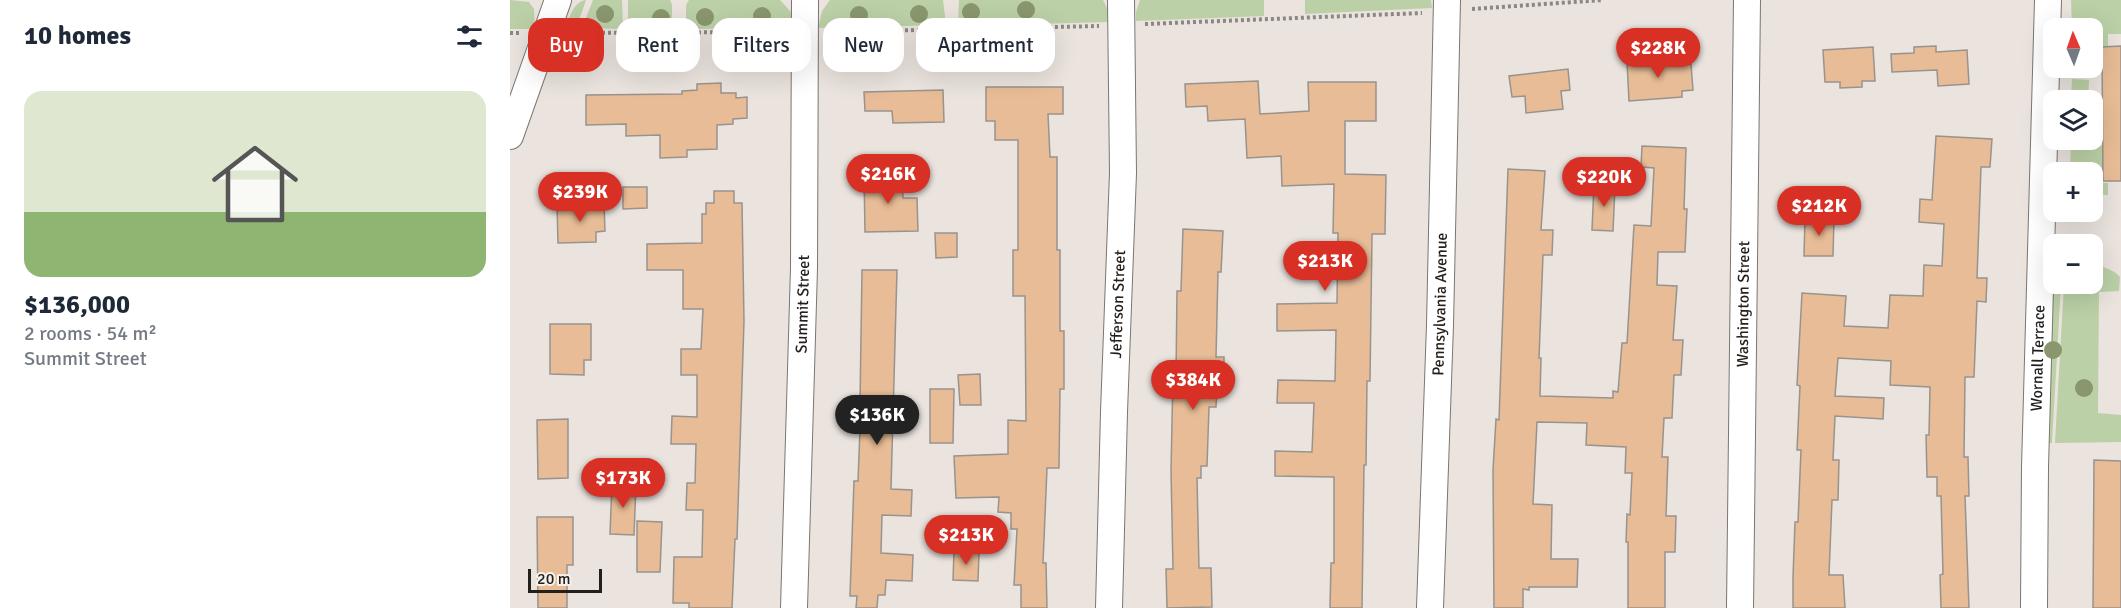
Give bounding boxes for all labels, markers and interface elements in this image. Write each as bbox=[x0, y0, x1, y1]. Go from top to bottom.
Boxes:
chip: Buy bbox=[528, 18, 604, 72]
chip: Rent bbox=[616, 18, 700, 72]
chip: Filters bbox=[712, 18, 811, 72]
chip: New bbox=[823, 18, 904, 72]
chip: Apartment bbox=[916, 18, 1055, 72]
north arrow bbox=[2043, 18, 2103, 78]
map controls bbox=[2043, 18, 2103, 294]
text: 10 homes bbox=[24, 20, 131, 52]
icon: filters bbox=[453, 20, 486, 53]
pin: $228K bbox=[1616, 28, 1700, 79]
text: $228K bbox=[1630, 35, 1686, 60]
button: layers bbox=[2043, 90, 2103, 150]
icon: home bbox=[201, 130, 309, 238]
pin: $216K bbox=[846, 154, 930, 205]
pin: $220K bbox=[1562, 157, 1646, 208]
text: $216K bbox=[860, 161, 916, 186]
button: + bbox=[2043, 162, 2103, 222]
text: $220K bbox=[1576, 164, 1632, 189]
pin: $239K bbox=[538, 172, 622, 223]
text: $239K bbox=[552, 179, 608, 204]
pin: $212K bbox=[1777, 186, 1861, 237]
text: $212K bbox=[1791, 193, 1847, 218]
street label: Pennsylvania Avenue bbox=[1428, 232, 1452, 376]
button: − bbox=[2043, 234, 2103, 294]
street label: Washington Street bbox=[1733, 240, 1754, 367]
pin: $213K bbox=[1283, 241, 1367, 292]
text: $213K bbox=[1297, 248, 1353, 273]
street label: Jefferson Street bbox=[1106, 249, 1130, 359]
street label: Summit Street bbox=[791, 255, 814, 354]
text: $136,000 bbox=[24, 289, 130, 321]
street label: Wornall Terrace bbox=[2027, 304, 2050, 412]
text: 2 rooms · 54 m² bbox=[24, 321, 157, 346]
text: Summit Street bbox=[24, 346, 147, 371]
pin: $384K bbox=[1151, 360, 1235, 411]
text: $384K bbox=[1165, 367, 1221, 392]
pin: $136K bbox=[835, 395, 919, 446]
text: $136K bbox=[849, 402, 905, 427]
pin: $173K bbox=[581, 458, 665, 509]
text: $173K bbox=[595, 465, 651, 490]
pin: $213K bbox=[924, 515, 1008, 566]
text: $213K bbox=[938, 522, 994, 547]
scale bar bbox=[528, 566, 602, 594]
text: 20 m bbox=[537, 569, 571, 589]

